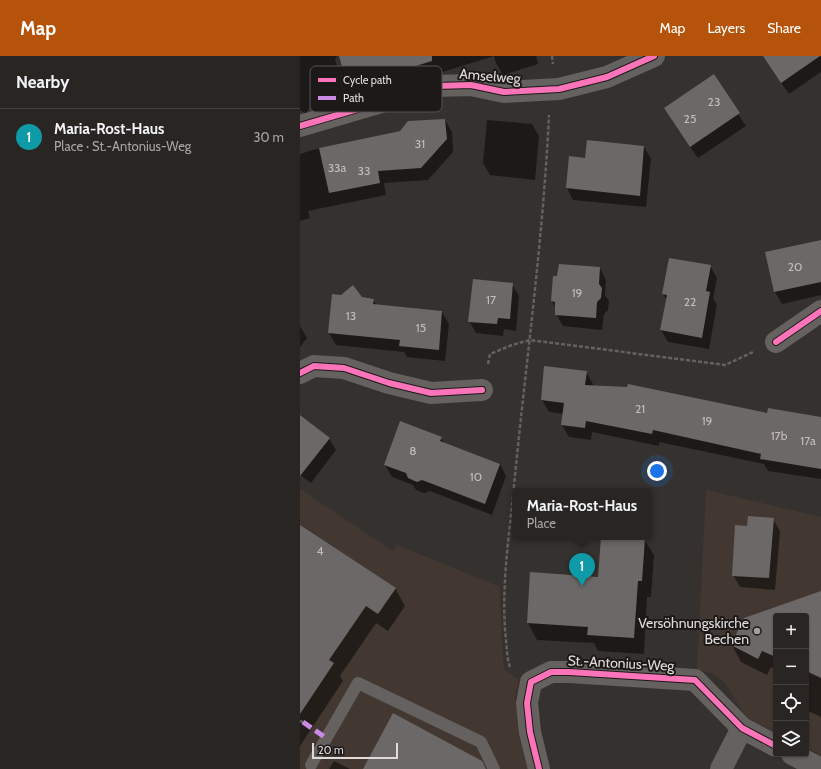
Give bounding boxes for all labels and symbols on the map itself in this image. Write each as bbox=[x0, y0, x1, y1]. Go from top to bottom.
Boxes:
street label: Amselweg bbox=[459, 64, 522, 88]
legend bbox=[310, 66, 442, 112]
text: Cycle path bbox=[343, 73, 392, 87]
text: Path bbox=[343, 91, 364, 105]
house number: 23 bbox=[708, 94, 720, 109]
house number: 25 bbox=[684, 111, 696, 126]
house number: 31 bbox=[415, 136, 425, 151]
house number: 33a bbox=[328, 160, 347, 175]
house number: 33 bbox=[358, 163, 370, 178]
house number: 20 bbox=[788, 259, 802, 274]
house number: 19 bbox=[572, 285, 583, 300]
house number: 17 bbox=[486, 292, 496, 307]
house number: 22 bbox=[684, 294, 696, 309]
house number: 13 bbox=[346, 308, 356, 323]
house number: 15 bbox=[416, 320, 426, 335]
house number: 21 bbox=[635, 401, 645, 416]
house number: 19 bbox=[702, 413, 713, 428]
house number: 17b bbox=[771, 428, 788, 443]
house number: 17a bbox=[800, 433, 816, 448]
house number: 8 bbox=[409, 443, 417, 458]
your location bbox=[647, 461, 667, 481]
house number: 10 bbox=[470, 469, 482, 484]
house number: 4 bbox=[317, 543, 324, 558]
pin: 1 bbox=[569, 553, 595, 586]
place label: Versöhnungskirche Bechen bbox=[638, 614, 749, 648]
marker: Versöhnungskirche Bechen bbox=[752, 626, 762, 636]
street label: St.-Antonius-Weg bbox=[567, 651, 676, 675]
scale bar bbox=[312, 741, 398, 760]

